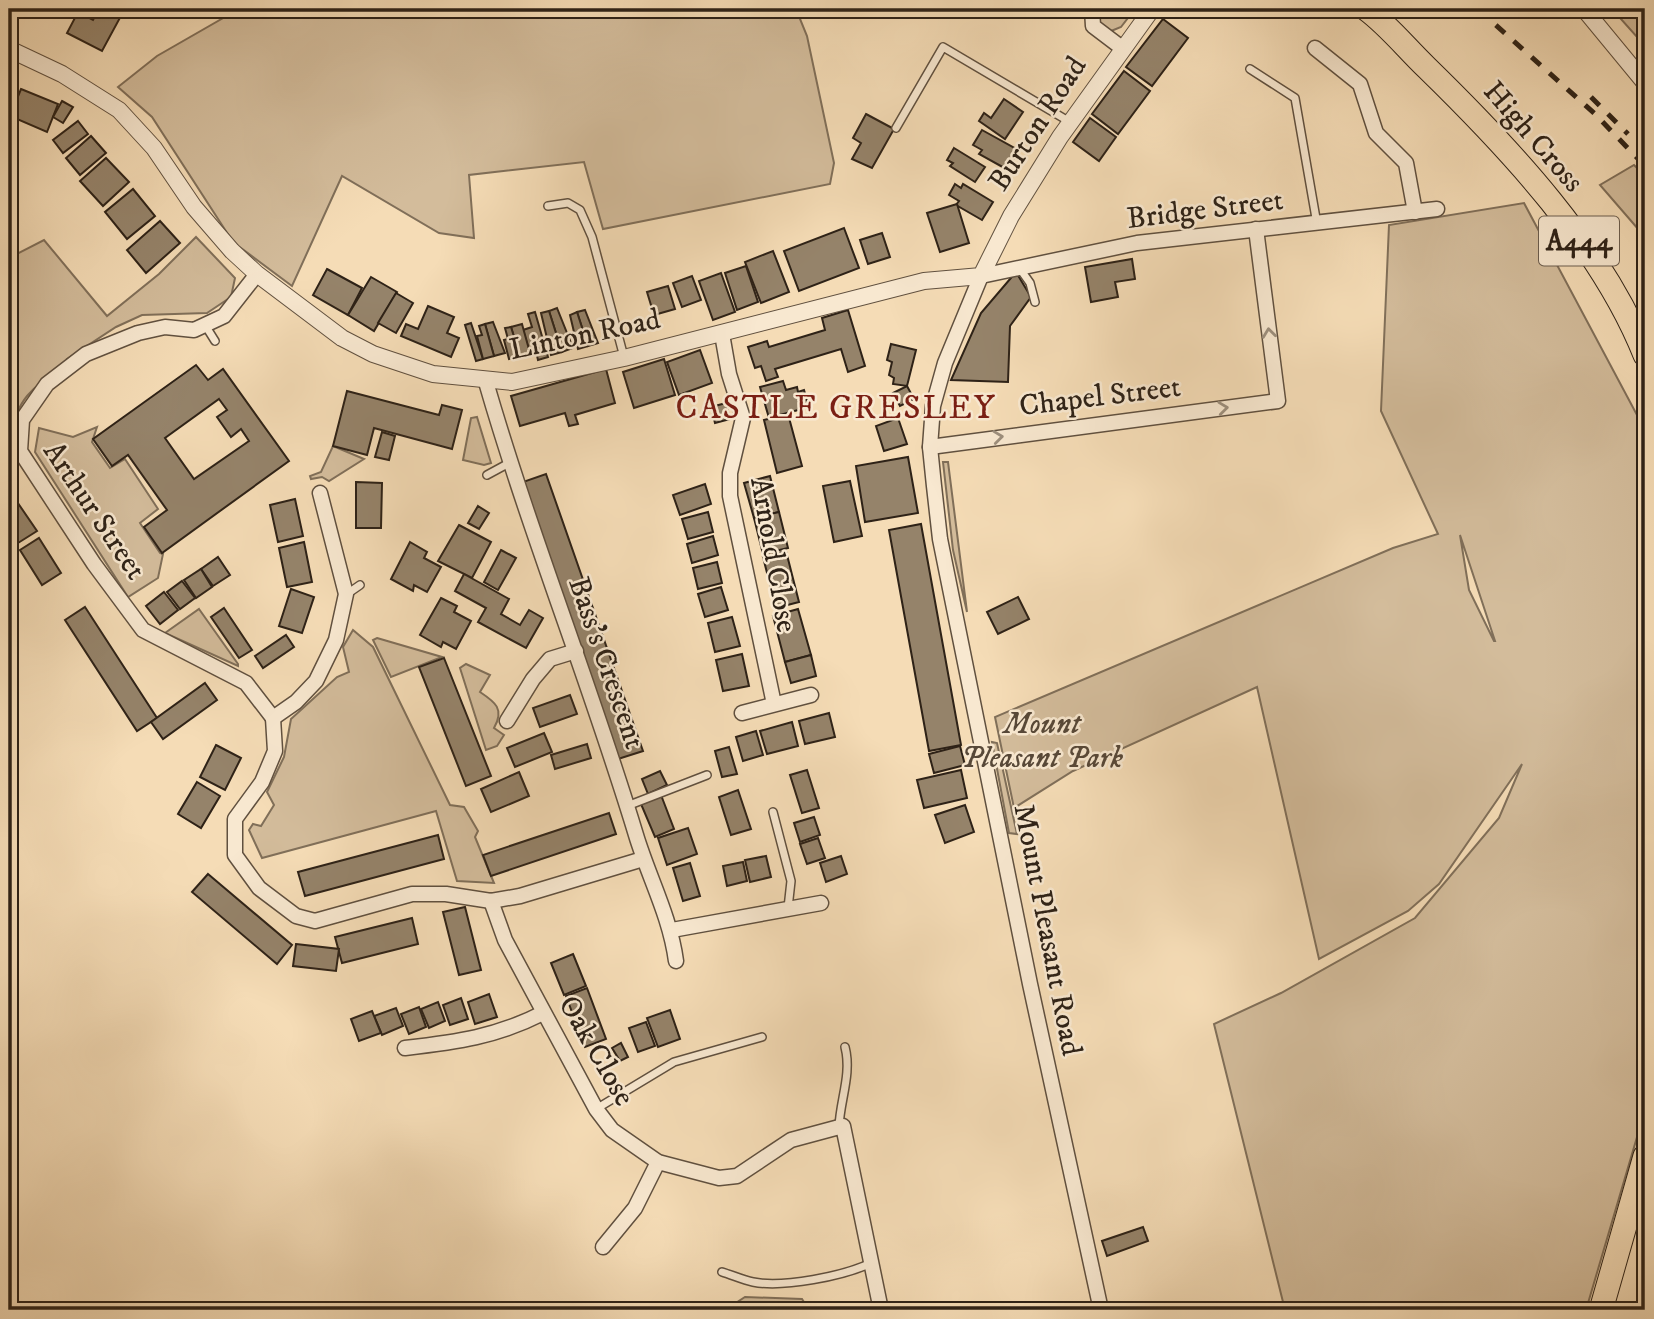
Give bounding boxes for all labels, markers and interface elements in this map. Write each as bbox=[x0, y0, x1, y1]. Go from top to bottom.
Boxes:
street label: Burton Road bbox=[981, 50, 1095, 198]
street label: High Cross bbox=[1475, 74, 1591, 200]
street label: Bridge Street bbox=[1125, 182, 1285, 238]
road number: A444 bbox=[1539, 216, 1619, 266]
street label: Linton Road bbox=[506, 301, 664, 369]
one-way arrow bbox=[1262, 327, 1277, 339]
street label: Chapel Street bbox=[1017, 369, 1183, 425]
district label: CASTLE GRESLEY bbox=[675, 388, 997, 429]
one-way arrow bbox=[1217, 400, 1229, 415]
one-way arrow bbox=[992, 430, 1003, 445]
street label: Arthur Street bbox=[34, 435, 154, 587]
street label: Arnold Close bbox=[741, 475, 805, 635]
street label: Bass's Crescent bbox=[559, 572, 653, 754]
park label: Mount Pleasant Park bbox=[961, 706, 1124, 777]
street label: Mount Pleasant Road bbox=[1004, 801, 1090, 1059]
street label: Oak Close bbox=[550, 989, 642, 1113]

